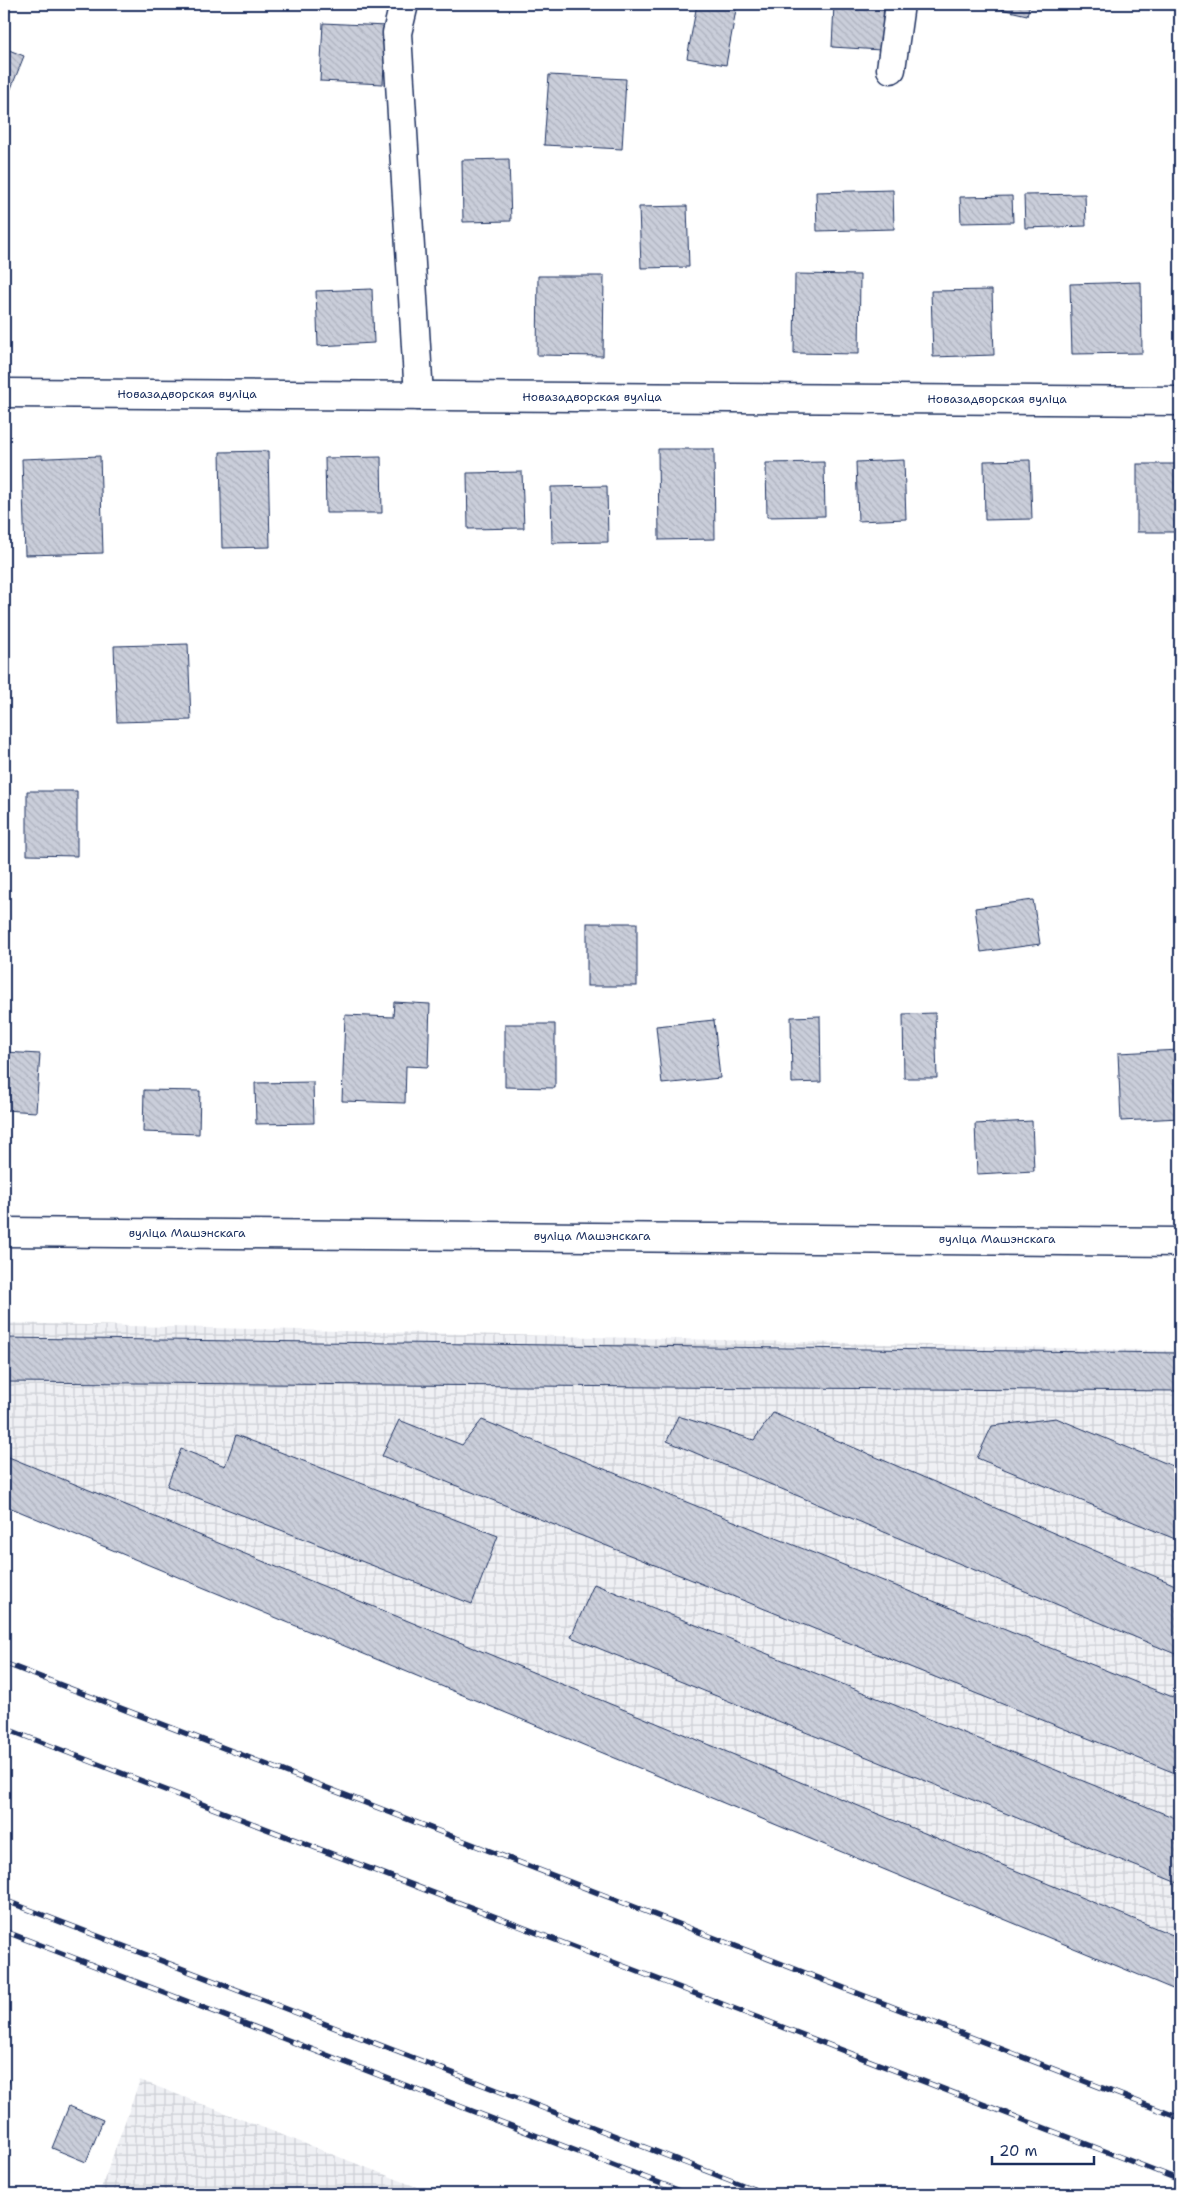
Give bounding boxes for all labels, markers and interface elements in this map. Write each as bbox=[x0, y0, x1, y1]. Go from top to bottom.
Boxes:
street label: Новазадворская вуліца bbox=[117, 386, 257, 402]
street label: Новазадворская вуліца bbox=[522, 389, 662, 405]
street label: Новазадворская вуліца bbox=[927, 391, 1067, 407]
street label: вуліца Машэнскага bbox=[129, 1225, 246, 1241]
street label: вуліца Машэнскага bbox=[534, 1228, 651, 1244]
street label: вуліца Машэнскага bbox=[939, 1231, 1056, 1247]
scale bar bbox=[992, 2133, 1094, 2165]
text: 20 m bbox=[999, 2141, 1038, 2161]

